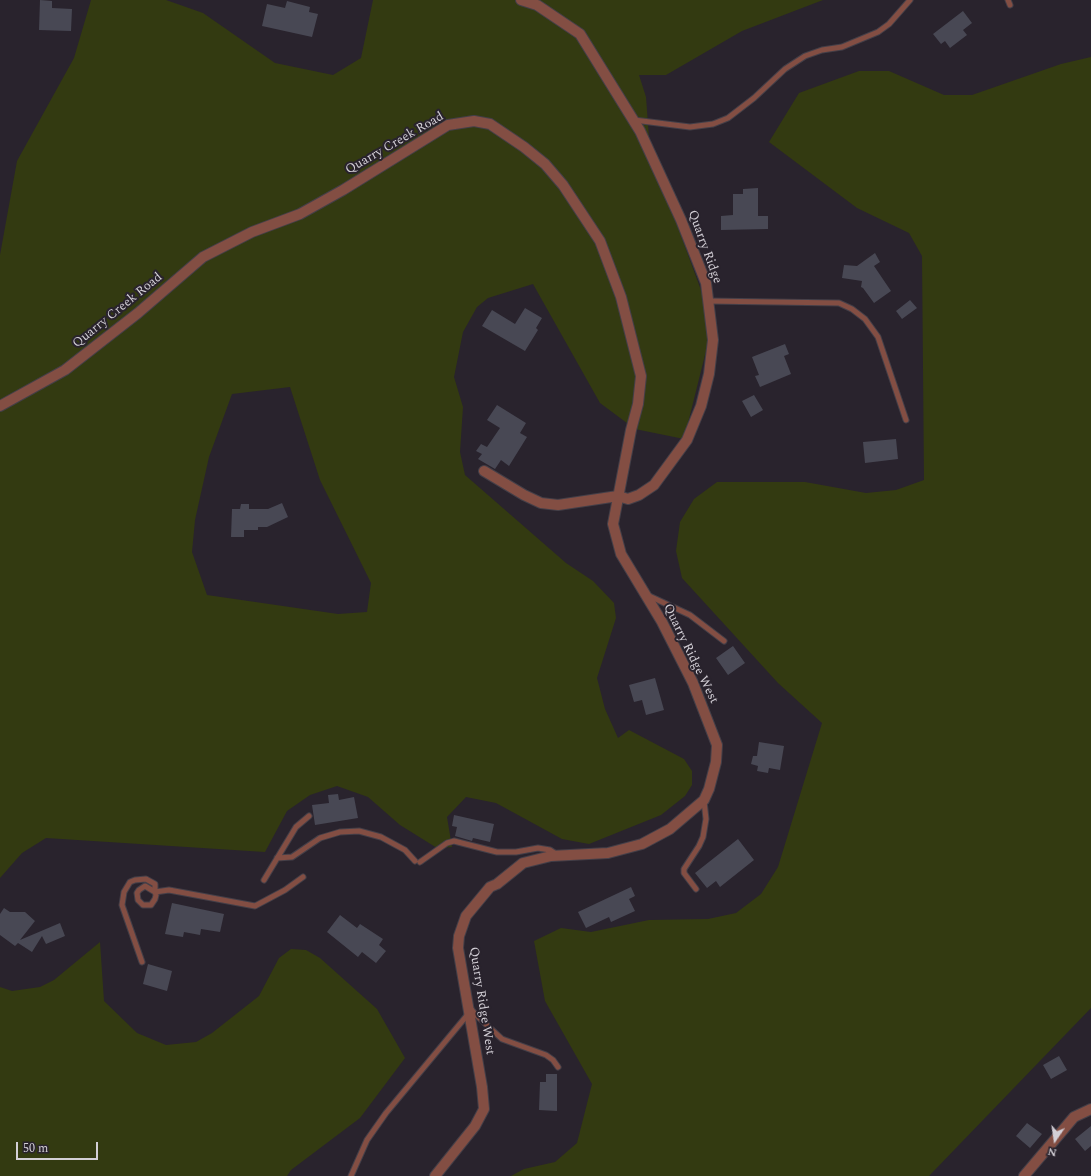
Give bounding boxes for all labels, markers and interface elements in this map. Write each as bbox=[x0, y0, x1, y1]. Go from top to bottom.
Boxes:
street label: Quarry Creek Road bbox=[343, 110, 447, 178]
street label: Quarry Ridge bbox=[683, 208, 725, 286]
street label: Quarry Creek Road bbox=[70, 270, 166, 352]
street label: Quarry Ridge West bbox=[659, 601, 721, 707]
street label: Quarry Ridge West bbox=[465, 946, 497, 1056]
north arrow bbox=[1035, 1120, 1075, 1160]
scale bar bbox=[18, 1134, 100, 1160]
text: 50 m bbox=[23, 1139, 48, 1158]
text: N bbox=[1046, 1143, 1058, 1161]

